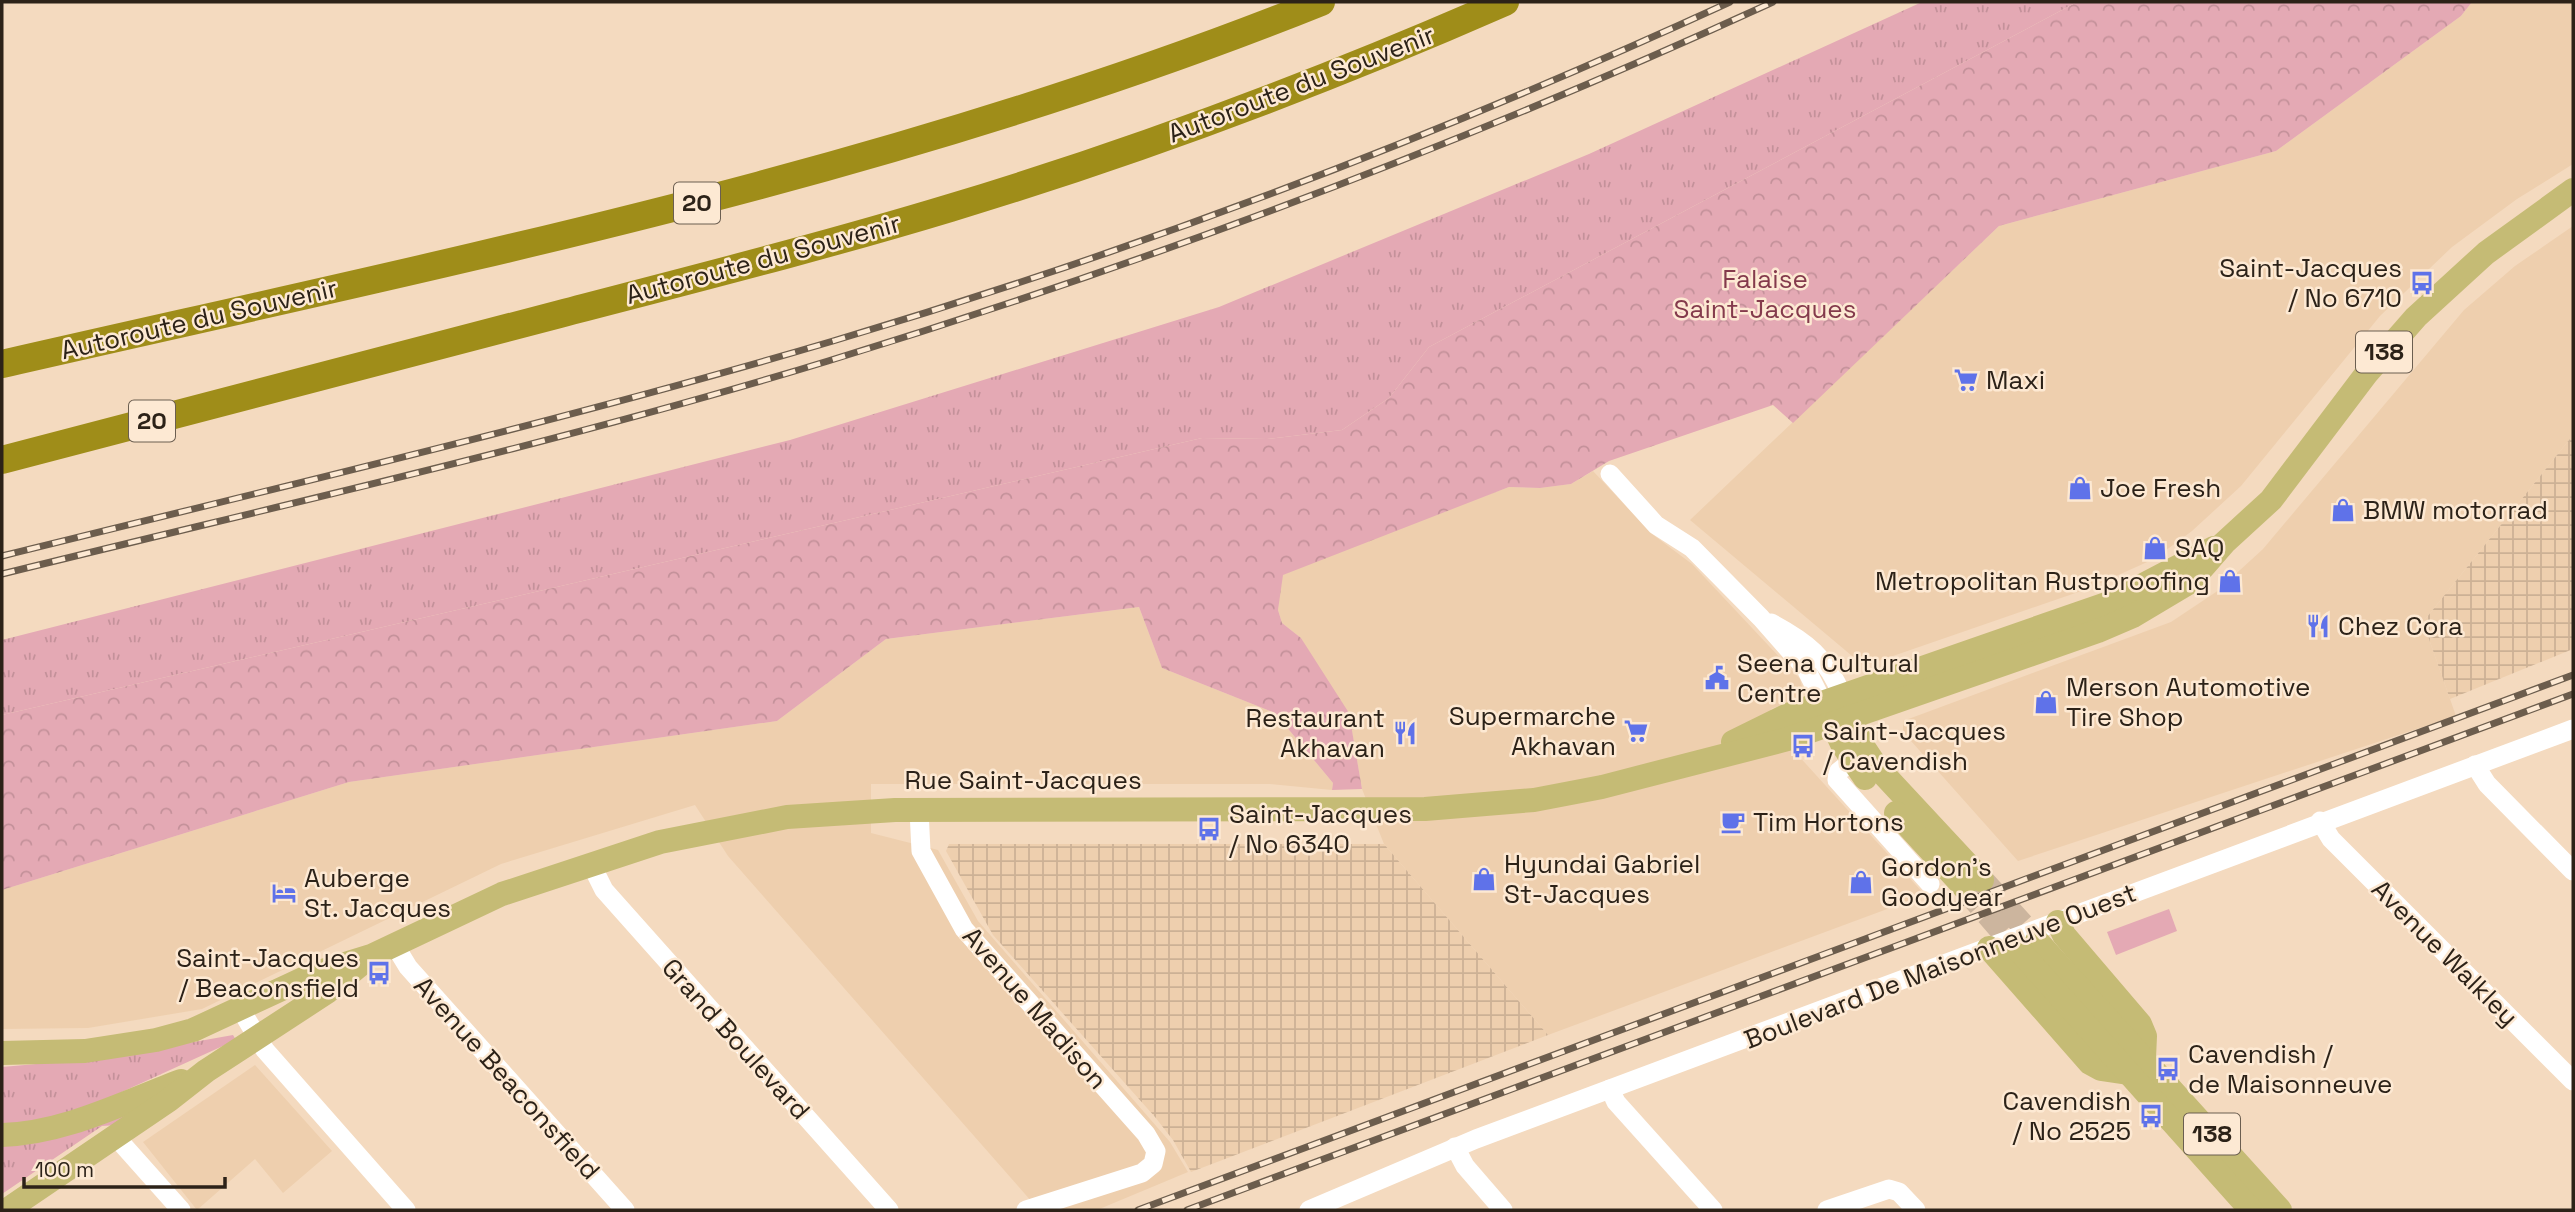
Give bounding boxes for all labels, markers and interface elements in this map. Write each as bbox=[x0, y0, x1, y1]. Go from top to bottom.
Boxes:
street label: Autoroute du Souvenir bbox=[1163, 17, 1439, 151]
road number: 20 bbox=[674, 182, 720, 224]
street label: Autoroute du Souvenir bbox=[622, 206, 904, 312]
place label: Saint-Jacques / No 6710 bbox=[2219, 251, 2402, 315]
park label: Falaise Saint-Jacques bbox=[1674, 262, 1856, 326]
bus stop icon: Saint-Jacques / No 6710 bbox=[2408, 269, 2436, 297]
street label: Autoroute du Souvenir bbox=[57, 271, 341, 367]
road number: 138 bbox=[2356, 332, 2412, 372]
place label: Maxi bbox=[1986, 363, 2045, 397]
supermarket icon: Maxi bbox=[1952, 366, 1980, 394]
road number: 20 bbox=[129, 400, 175, 442]
place label: Joe Fresh bbox=[2100, 471, 2221, 505]
shop icon: Joe Fresh bbox=[2066, 474, 2094, 502]
place label: BMW motorrad bbox=[2363, 493, 2548, 527]
shop icon: BMW motorrad bbox=[2329, 496, 2357, 524]
place label: SAQ bbox=[2175, 531, 2224, 565]
shop icon: SAQ bbox=[2141, 534, 2169, 562]
place label: Metropolitan Rustproofing bbox=[1875, 564, 2210, 598]
shop icon: Metropolitan Rustproofing bbox=[2216, 567, 2244, 595]
place label: Chez Cora bbox=[2338, 609, 2463, 643]
restaurant icon: Chez Cora bbox=[2304, 612, 2332, 640]
place label: Seena Cultural Centre bbox=[1737, 646, 1919, 710]
public building icon: Seena Cultural Centre bbox=[1703, 664, 1731, 692]
place label: Merson Automotive Tire Shop bbox=[2066, 670, 2310, 734]
shop icon: Merson Automotive Tire Shop bbox=[2032, 688, 2060, 716]
place label: Supermarche Akhavan bbox=[1449, 699, 1616, 763]
place label: Restaurant Akhavan bbox=[1246, 701, 1385, 765]
place label: Saint-Jacques / Cavendish bbox=[1823, 714, 2006, 778]
supermarket icon: Supermarche Akhavan bbox=[1622, 717, 1650, 745]
restaurant icon: Restaurant Akhavan bbox=[1391, 719, 1419, 747]
bus stop icon: Saint-Jacques / Cavendish bbox=[1789, 732, 1817, 760]
street label: Rue Saint-Jacques bbox=[904, 763, 1142, 797]
place label: Saint-Jacques / No 6340 bbox=[1229, 797, 1412, 861]
place label: Tim Hortons bbox=[1753, 805, 1904, 839]
cafe icon: Tim Hortons bbox=[1719, 808, 1747, 836]
bus stop icon: Saint-Jacques / No 6340 bbox=[1195, 815, 1223, 843]
place label: Hyundai Gabriel St-Jacques bbox=[1504, 847, 1700, 911]
place label: Gordon's Goodyear bbox=[1881, 850, 2003, 914]
place label: Auberge St. Jacques bbox=[304, 861, 451, 925]
shop icon: Hyundai Gabriel St-Jacques bbox=[1470, 865, 1498, 893]
shop icon: Gordon's Goodyear bbox=[1847, 868, 1875, 896]
street label: Avenue Walkley bbox=[2364, 872, 2526, 1034]
street label: Boulevard De Maisonneuve Ouest bbox=[1739, 875, 2141, 1057]
hotel icon: Auberge St. Jacques bbox=[270, 879, 298, 907]
street label: Avenue Madison bbox=[955, 920, 1115, 1096]
place label: Saint-Jacques / Beaconsfield bbox=[176, 941, 359, 1005]
street label: Grand Boulevard bbox=[654, 951, 818, 1127]
bus stop icon: Saint-Jacques / Beaconsfield bbox=[365, 959, 393, 987]
street label: Avenue Beaconsfield bbox=[407, 969, 607, 1187]
place label: Cavendish / de Maisonneuve bbox=[2188, 1037, 2392, 1101]
bus stop icon: Cavendish / de Maisonneuve bbox=[2154, 1055, 2182, 1083]
place label: Cavendish / No 2525 bbox=[2002, 1084, 2131, 1148]
bus stop icon: Cavendish / No 2525 bbox=[2137, 1102, 2165, 1130]
road number: 138 bbox=[2184, 1114, 2240, 1154]
scale bar bbox=[24, 1146, 226, 1190]
text: 100 m bbox=[35, 1156, 94, 1183]

